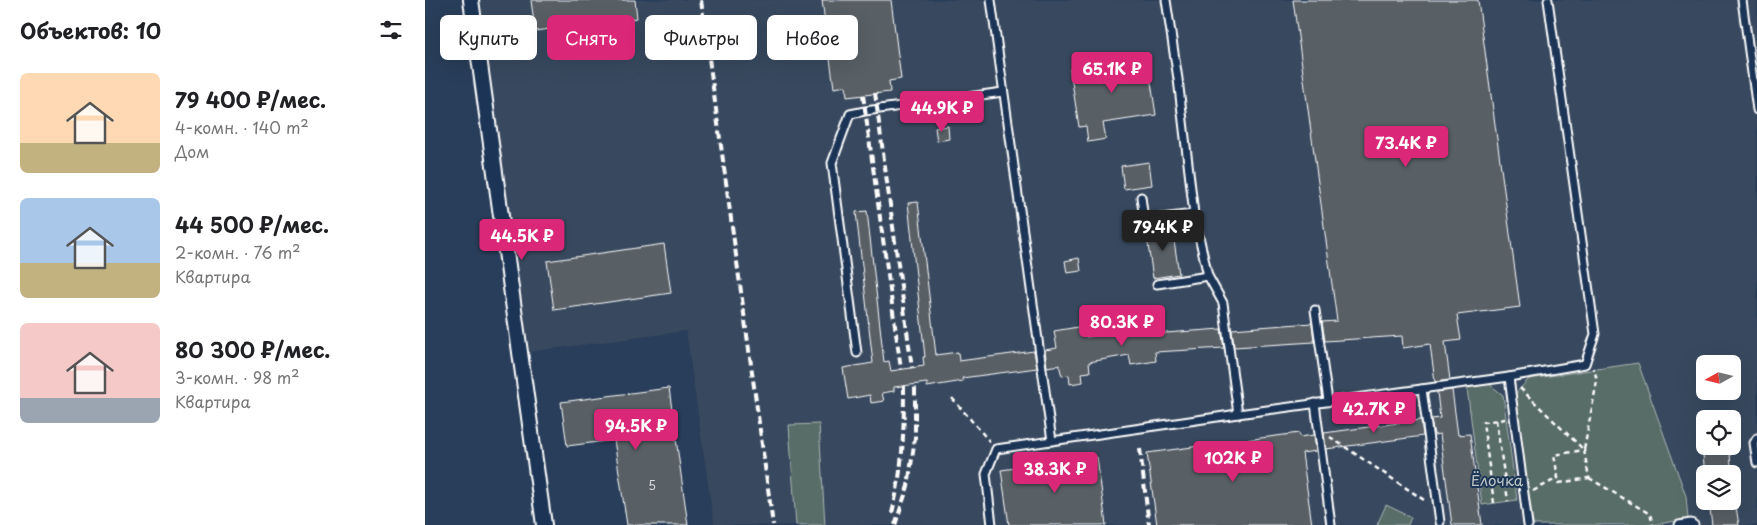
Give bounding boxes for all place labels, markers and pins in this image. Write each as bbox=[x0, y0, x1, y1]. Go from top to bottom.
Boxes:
pin: 65.1K ₽ bbox=[1066, 52, 1158, 94]
pin: 44.9K ₽ bbox=[896, 90, 988, 133]
pin: 73.4K ₽ bbox=[1360, 126, 1452, 168]
pin: 79.4K ₽ bbox=[1117, 210, 1209, 252]
pin: 44.5K ₽ bbox=[476, 218, 568, 261]
pin: 80.3K ₽ bbox=[1076, 304, 1168, 347]
pin: 42.7K ₽ bbox=[1328, 392, 1420, 434]
pin: 94.5K ₽ bbox=[590, 408, 682, 451]
pin: 102K ₽ bbox=[1192, 440, 1274, 483]
pin: 38.3K ₽ bbox=[1009, 452, 1101, 494]

